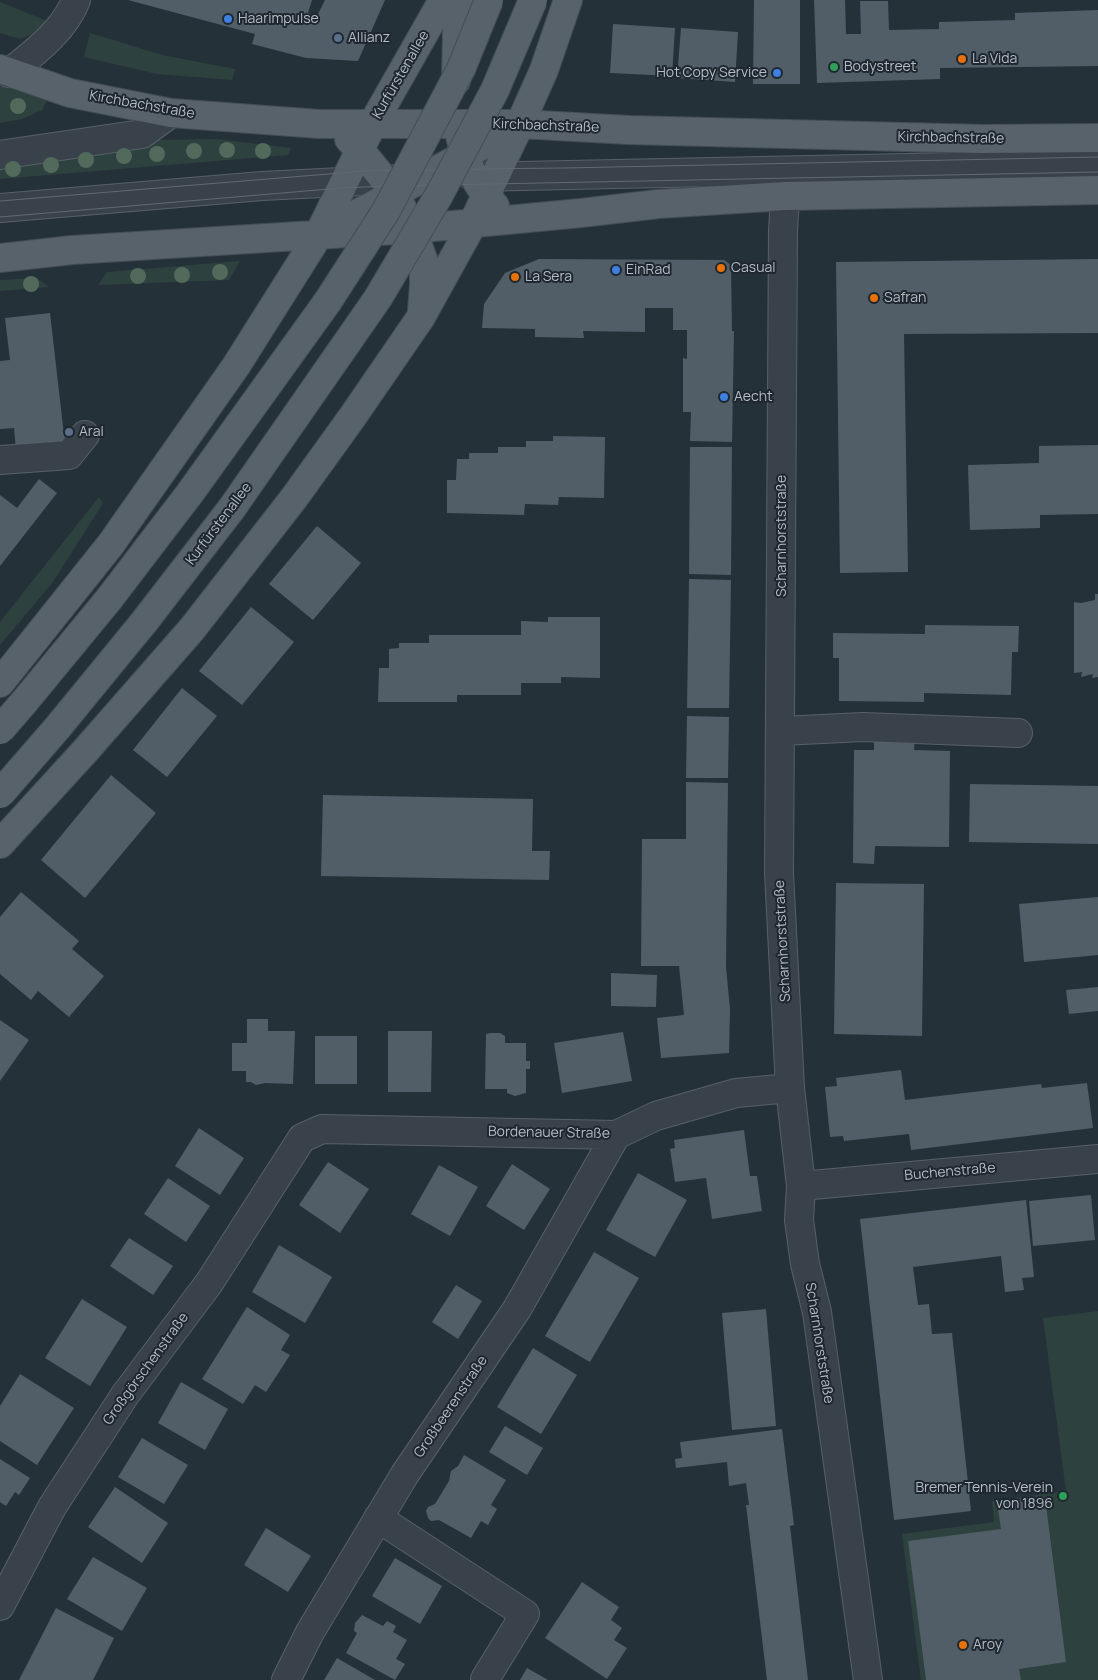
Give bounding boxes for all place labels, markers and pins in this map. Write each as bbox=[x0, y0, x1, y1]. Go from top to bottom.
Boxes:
place label: Haarimpulse bbox=[238, 11, 319, 27]
marker: Haarimpulse bbox=[222, 13, 234, 25]
place label: Allianz bbox=[348, 30, 390, 46]
marker: Allianz bbox=[332, 32, 344, 44]
place label: La Vida bbox=[972, 51, 1017, 67]
marker: La Vida bbox=[956, 53, 968, 65]
place label: Bodystreet bbox=[844, 59, 916, 75]
marker: Bodystreet bbox=[828, 61, 840, 73]
place label: Hot Copy Service bbox=[656, 65, 767, 81]
marker: Hot Copy Service bbox=[771, 67, 783, 79]
place label: Casual bbox=[731, 260, 776, 276]
place label: EinRad bbox=[626, 262, 670, 278]
marker: Casual bbox=[715, 262, 727, 274]
marker: EinRad bbox=[610, 264, 622, 276]
place label: La Sera bbox=[525, 269, 572, 285]
marker: La Sera bbox=[509, 271, 521, 283]
place label: Safran bbox=[884, 290, 926, 306]
marker: Safran bbox=[868, 292, 880, 304]
place label: Aecht bbox=[734, 389, 773, 405]
marker: Aecht bbox=[718, 391, 730, 403]
place label: Aral bbox=[79, 424, 104, 440]
marker: Aral bbox=[63, 426, 75, 438]
place label: Bremer Tennis-Verein von 1896 bbox=[916, 1480, 1053, 1512]
marker: Bremer Tennis-Verein von 1896 bbox=[1057, 1490, 1069, 1502]
place label: Aroy bbox=[973, 1637, 1002, 1653]
marker: Aroy bbox=[957, 1639, 969, 1651]

